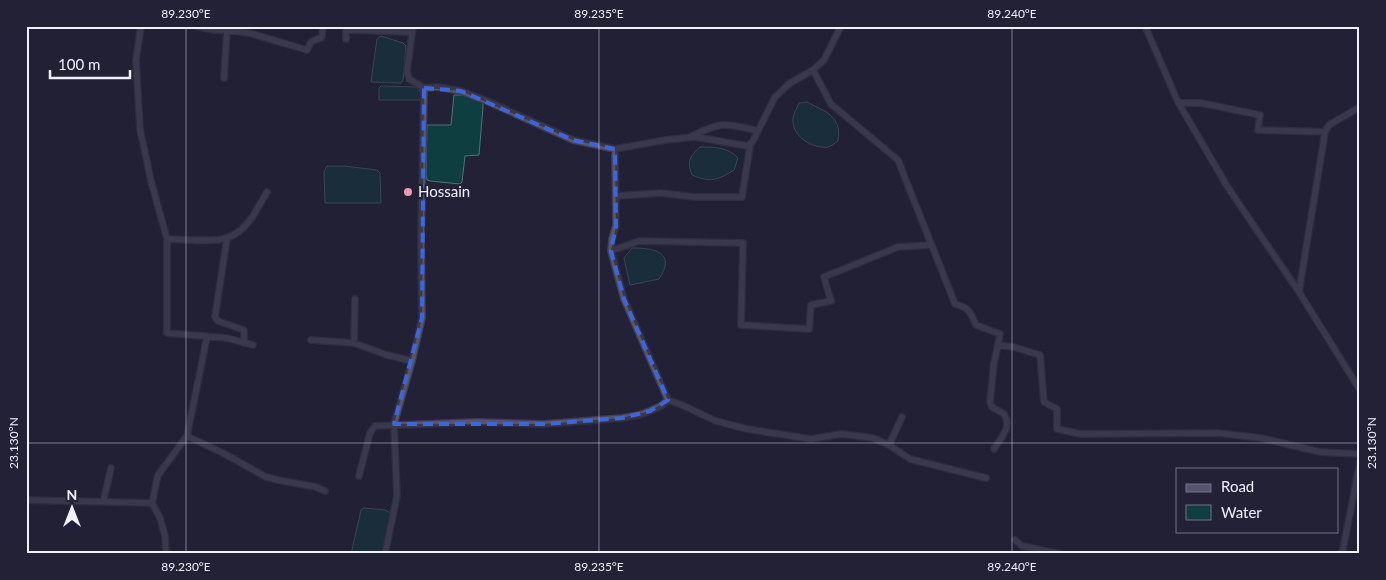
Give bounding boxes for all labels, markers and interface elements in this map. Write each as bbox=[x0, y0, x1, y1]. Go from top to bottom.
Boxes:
text: 89.230°E bbox=[161, 6, 211, 21]
text: 89.235°E bbox=[574, 6, 624, 21]
text: 89.240°E bbox=[987, 6, 1037, 21]
scale bar bbox=[50, 48, 130, 80]
text: 100 m bbox=[58, 55, 100, 73]
place label: Hossain bbox=[418, 182, 470, 200]
marker: Hossain bbox=[402, 186, 414, 198]
text: 23.130°N bbox=[6, 417, 21, 469]
text: 23.130°N bbox=[1364, 417, 1379, 469]
legend bbox=[1176, 468, 1338, 532]
text: Road bbox=[1221, 477, 1254, 495]
north arrow bbox=[48, 482, 98, 532]
text: N bbox=[67, 486, 77, 503]
text: Water bbox=[1221, 503, 1262, 521]
text: 89.230°E bbox=[161, 559, 211, 574]
text: 89.235°E bbox=[574, 559, 624, 574]
text: 89.240°E bbox=[987, 559, 1037, 574]

